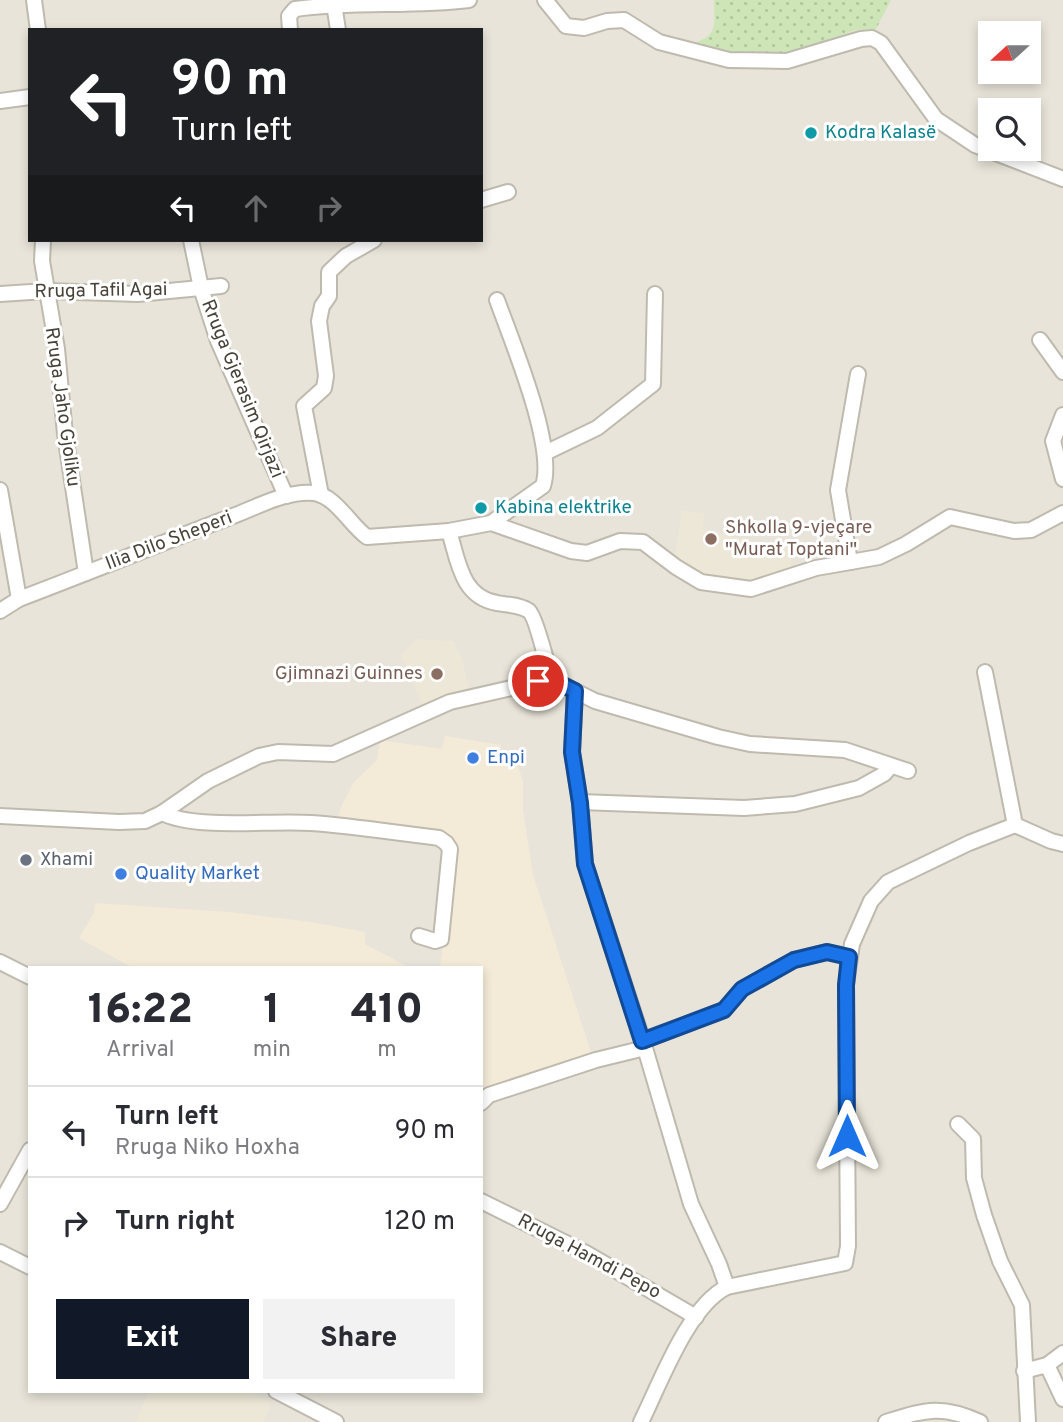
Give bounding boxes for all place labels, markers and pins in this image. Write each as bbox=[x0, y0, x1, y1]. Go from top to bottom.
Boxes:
place label: Kodra Kalasë bbox=[825, 121, 936, 145]
marker: Kodra Kalasë bbox=[803, 125, 819, 141]
place label: Kabina elektrike bbox=[495, 496, 632, 520]
marker: Kabina elektrike bbox=[473, 500, 489, 516]
place label: Shkolla 9-vjeçare "Murat Toptani" bbox=[725, 516, 872, 562]
marker: Shkolla 9-vjeçare "Murat Toptani" bbox=[703, 531, 719, 547]
pin bbox=[508, 651, 568, 711]
place label: Gjimnazi Guinnes bbox=[275, 662, 423, 686]
marker: Gjimnazi Guinnes bbox=[429, 666, 445, 682]
place label: Enpi bbox=[487, 746, 525, 770]
marker: Enpi bbox=[465, 750, 481, 766]
place label: Xhami bbox=[40, 848, 93, 872]
marker: Xhami bbox=[18, 852, 34, 868]
place label: Quality Market bbox=[135, 862, 260, 886]
marker: Quality Market bbox=[113, 866, 129, 882]

